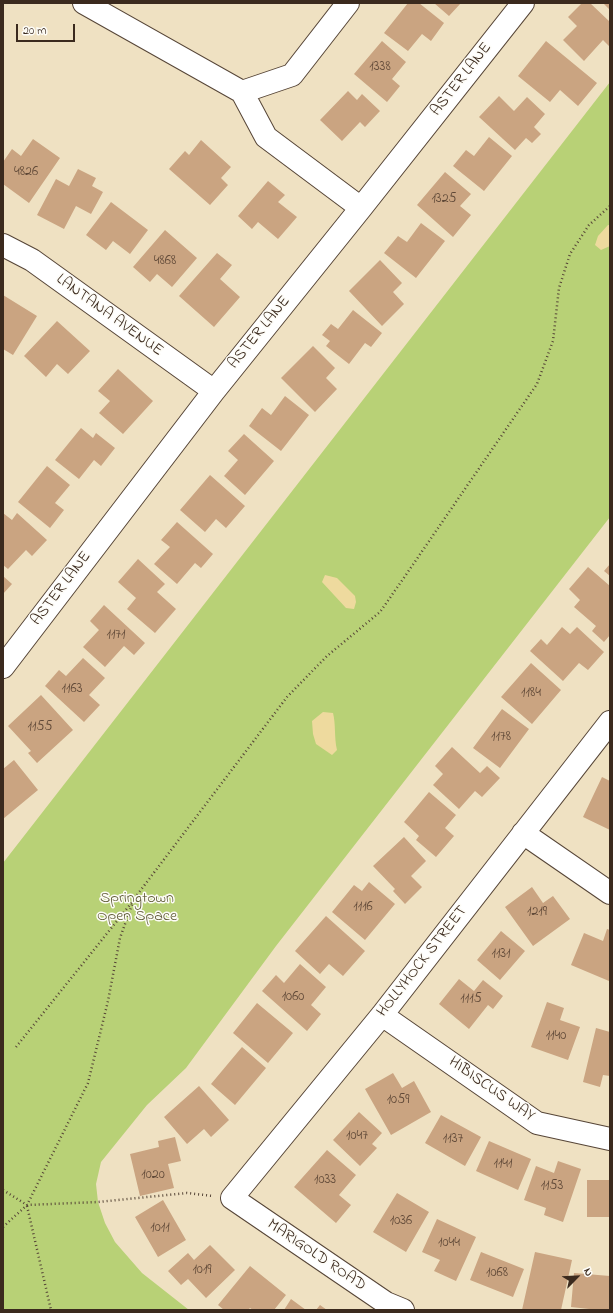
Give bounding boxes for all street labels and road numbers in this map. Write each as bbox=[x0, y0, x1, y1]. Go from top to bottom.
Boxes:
street label: ASTER LANE bbox=[427, 39, 497, 121]
street label: LANTANA AVENUE bbox=[52, 271, 166, 361]
street label: ASTER LANE bbox=[225, 293, 295, 373]
street label: ASTER LANE bbox=[28, 548, 96, 630]
street label: HOLLYHOCK STREET bbox=[374, 902, 472, 1022]
street label: HIBISCUS WAY bbox=[444, 1053, 538, 1127]
street label: MARIGOLD ROAD bbox=[263, 1216, 369, 1296]

